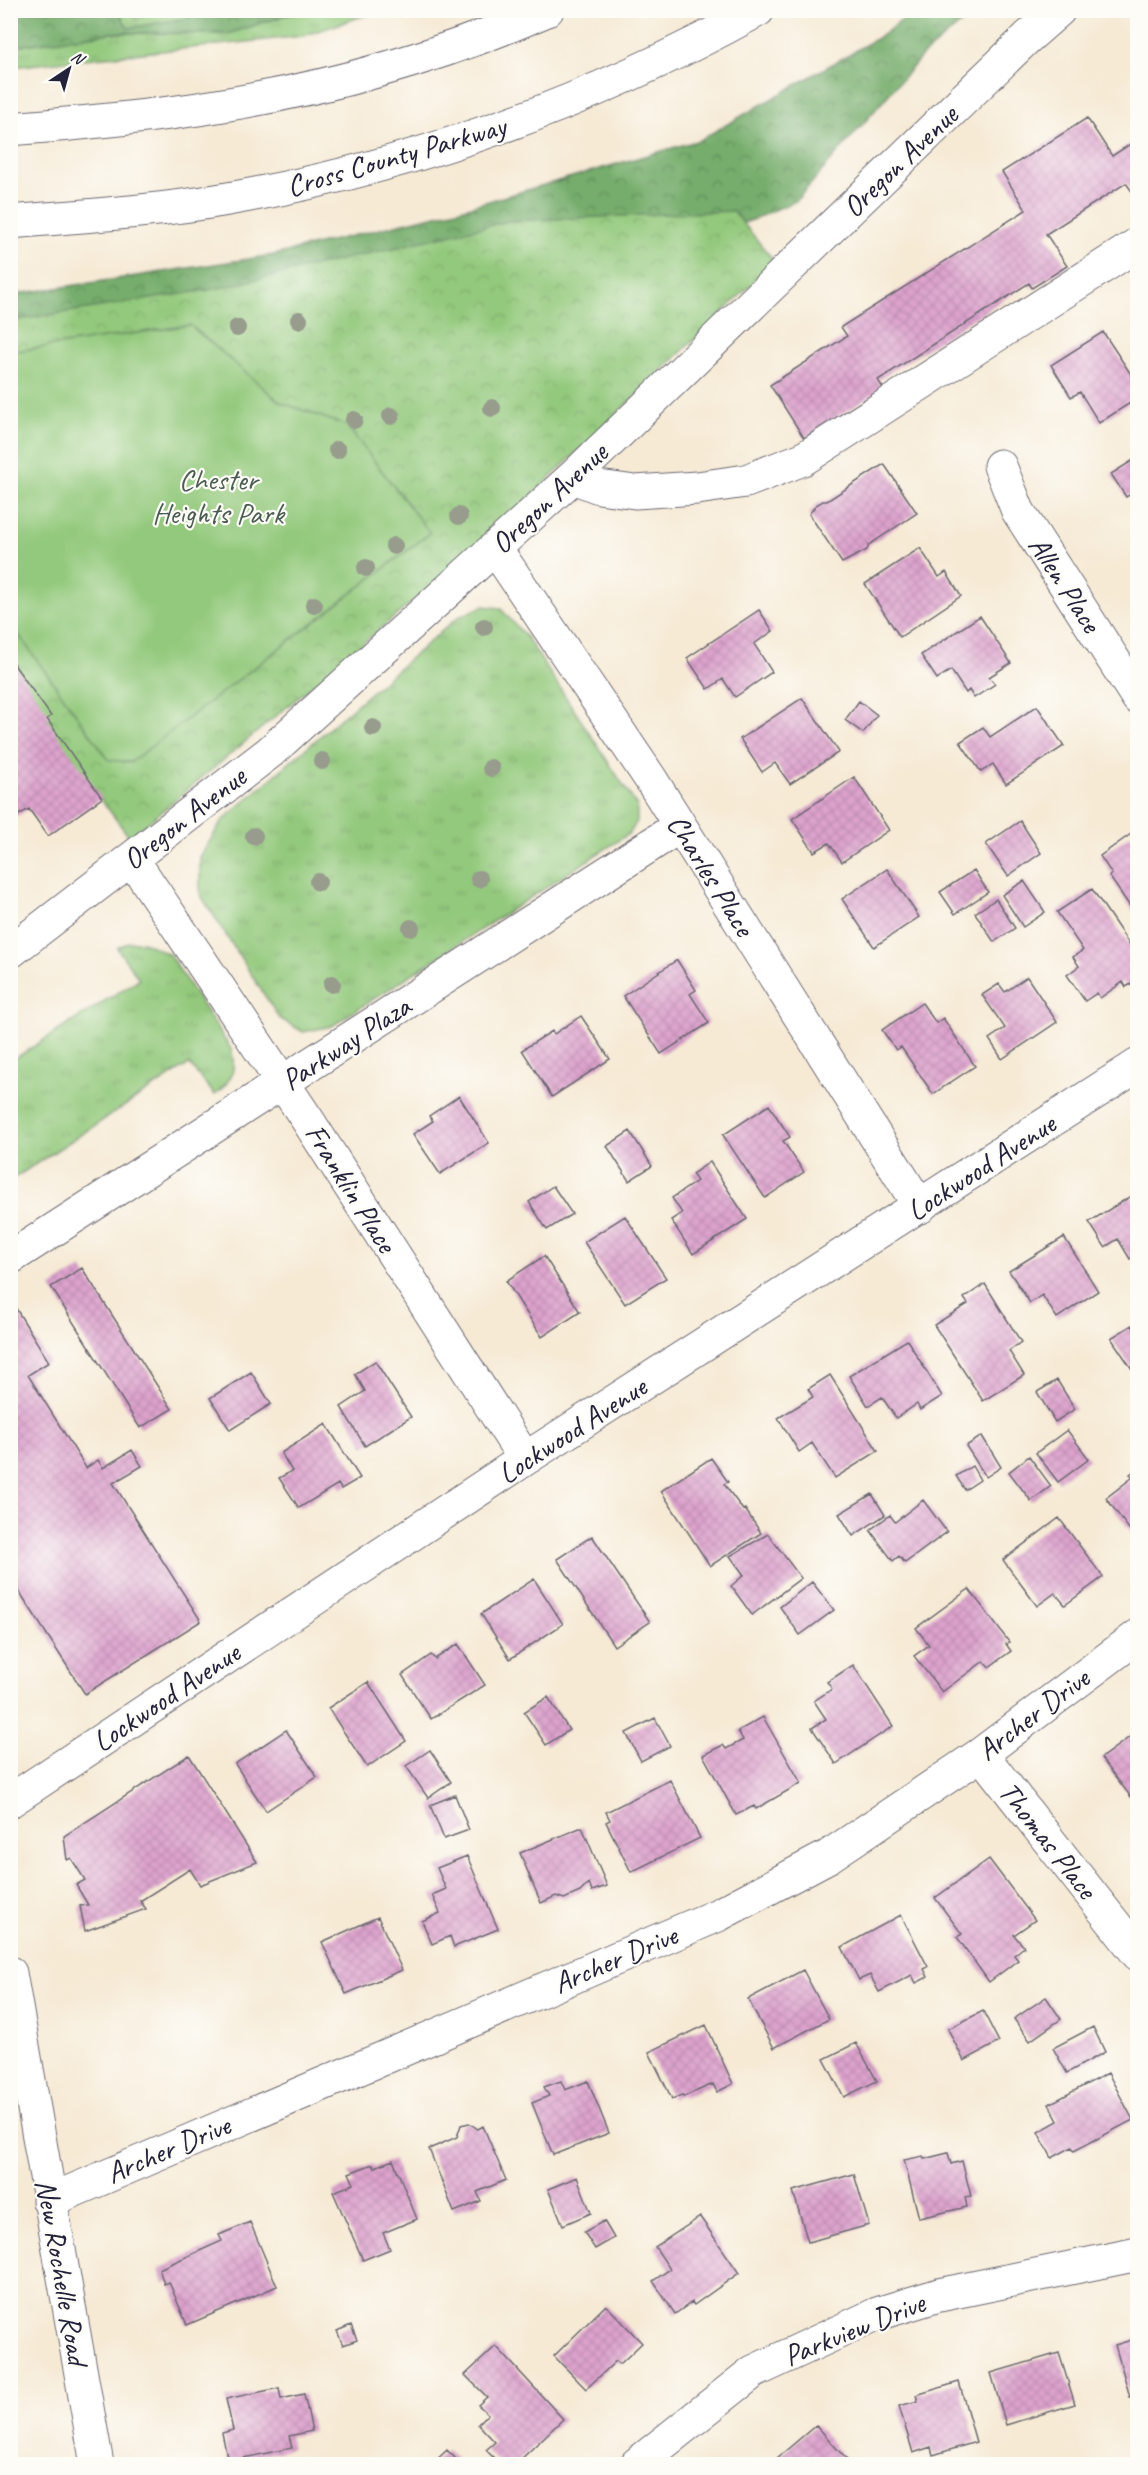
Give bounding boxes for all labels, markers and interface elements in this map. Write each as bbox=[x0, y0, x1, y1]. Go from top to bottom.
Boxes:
north arrow bbox=[39, 39, 99, 99]
text: N bbox=[67, 47, 90, 70]
street label: Oregon Avenue bbox=[834, 95, 967, 226]
street label: Cross County Parkway bbox=[282, 106, 512, 205]
street label: Oregon Avenue bbox=[483, 433, 617, 562]
park label: Chester Heights Park bbox=[152, 460, 286, 532]
street label: Allen Place bbox=[1020, 529, 1111, 641]
street label: Oregon Avenue bbox=[115, 757, 255, 878]
street label: Charles Place bbox=[659, 807, 764, 945]
street label: Parkway Plaza bbox=[274, 986, 419, 1099]
street label: Lockwood Avenue bbox=[899, 1104, 1064, 1229]
street label: Franklin Place bbox=[297, 1117, 407, 1261]
street label: Lockwood Avenue bbox=[490, 1367, 655, 1492]
street label: Lockwood Avenue bbox=[85, 1633, 249, 1760]
street label: Archer Drive bbox=[969, 1658, 1099, 1769]
street label: Thomas Place bbox=[990, 1774, 1107, 1908]
street label: Archer Drive bbox=[547, 1915, 685, 2002]
street label: Archer Drive bbox=[100, 2105, 238, 2192]
street label: New Rochelle Road bbox=[27, 2176, 98, 2372]
street label: Parkview Drive bbox=[778, 2283, 932, 2375]

